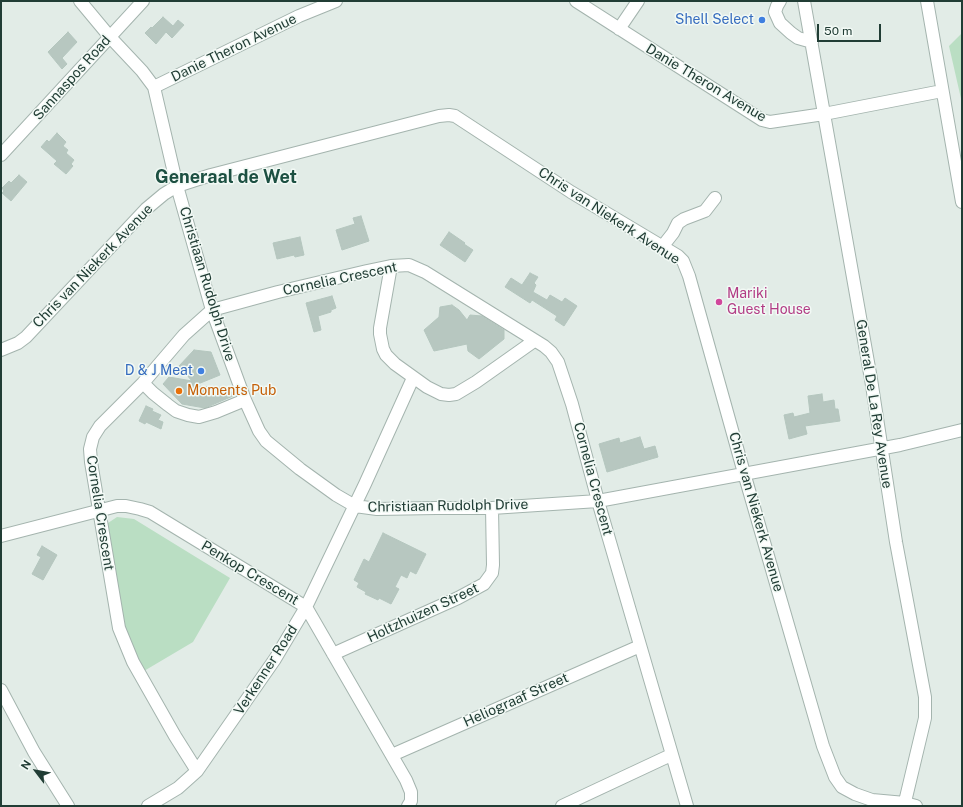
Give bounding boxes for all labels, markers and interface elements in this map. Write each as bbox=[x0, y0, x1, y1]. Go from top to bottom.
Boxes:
street label: Danie Theron Avenue bbox=[169, 10, 299, 86]
place label: Shell Select bbox=[675, 12, 754, 28]
marker: Shell Select bbox=[757, 15, 767, 25]
scale bar bbox=[819, 16, 883, 42]
text: 50 m bbox=[824, 24, 852, 38]
street label: Sannaspos Road bbox=[30, 32, 114, 124]
street label: Danie Theron Avenue bbox=[643, 40, 769, 126]
street label: Chris van Niekerk Avenue bbox=[535, 164, 683, 268]
district label: Generaal de Wet bbox=[155, 166, 297, 188]
street label: Chris van Niekerk Avenue bbox=[29, 201, 157, 331]
street label: Christiaan Rudolph Drive bbox=[175, 205, 239, 363]
street label: Cornelia Crescent bbox=[281, 259, 399, 299]
place label: Mariki Guest House bbox=[727, 286, 811, 318]
marker: Mariki Guest House bbox=[714, 297, 724, 307]
street label: General De La Rey Avenue bbox=[852, 318, 896, 490]
place label: D & J Meat bbox=[125, 363, 193, 379]
marker: D & J Meat bbox=[196, 366, 206, 376]
place label: Moments Pub bbox=[187, 383, 276, 399]
marker: Moments Pub bbox=[174, 386, 184, 396]
street label: Cornelia Crescent bbox=[570, 421, 616, 537]
street label: Chris van Niekerk Avenue bbox=[725, 430, 787, 594]
street label: Cornelia Crescent bbox=[83, 454, 117, 572]
street label: Christiaan Rudolph Drive bbox=[368, 496, 528, 516]
street label: Penkop Crescent bbox=[198, 537, 302, 609]
street label: Holtzhuizen Street bbox=[365, 580, 481, 646]
street label: Verkenner Road bbox=[231, 622, 301, 718]
street label: Heliograaf Street bbox=[461, 669, 571, 731]
north arrow bbox=[16, 751, 56, 791]
text: N bbox=[18, 758, 33, 771]

